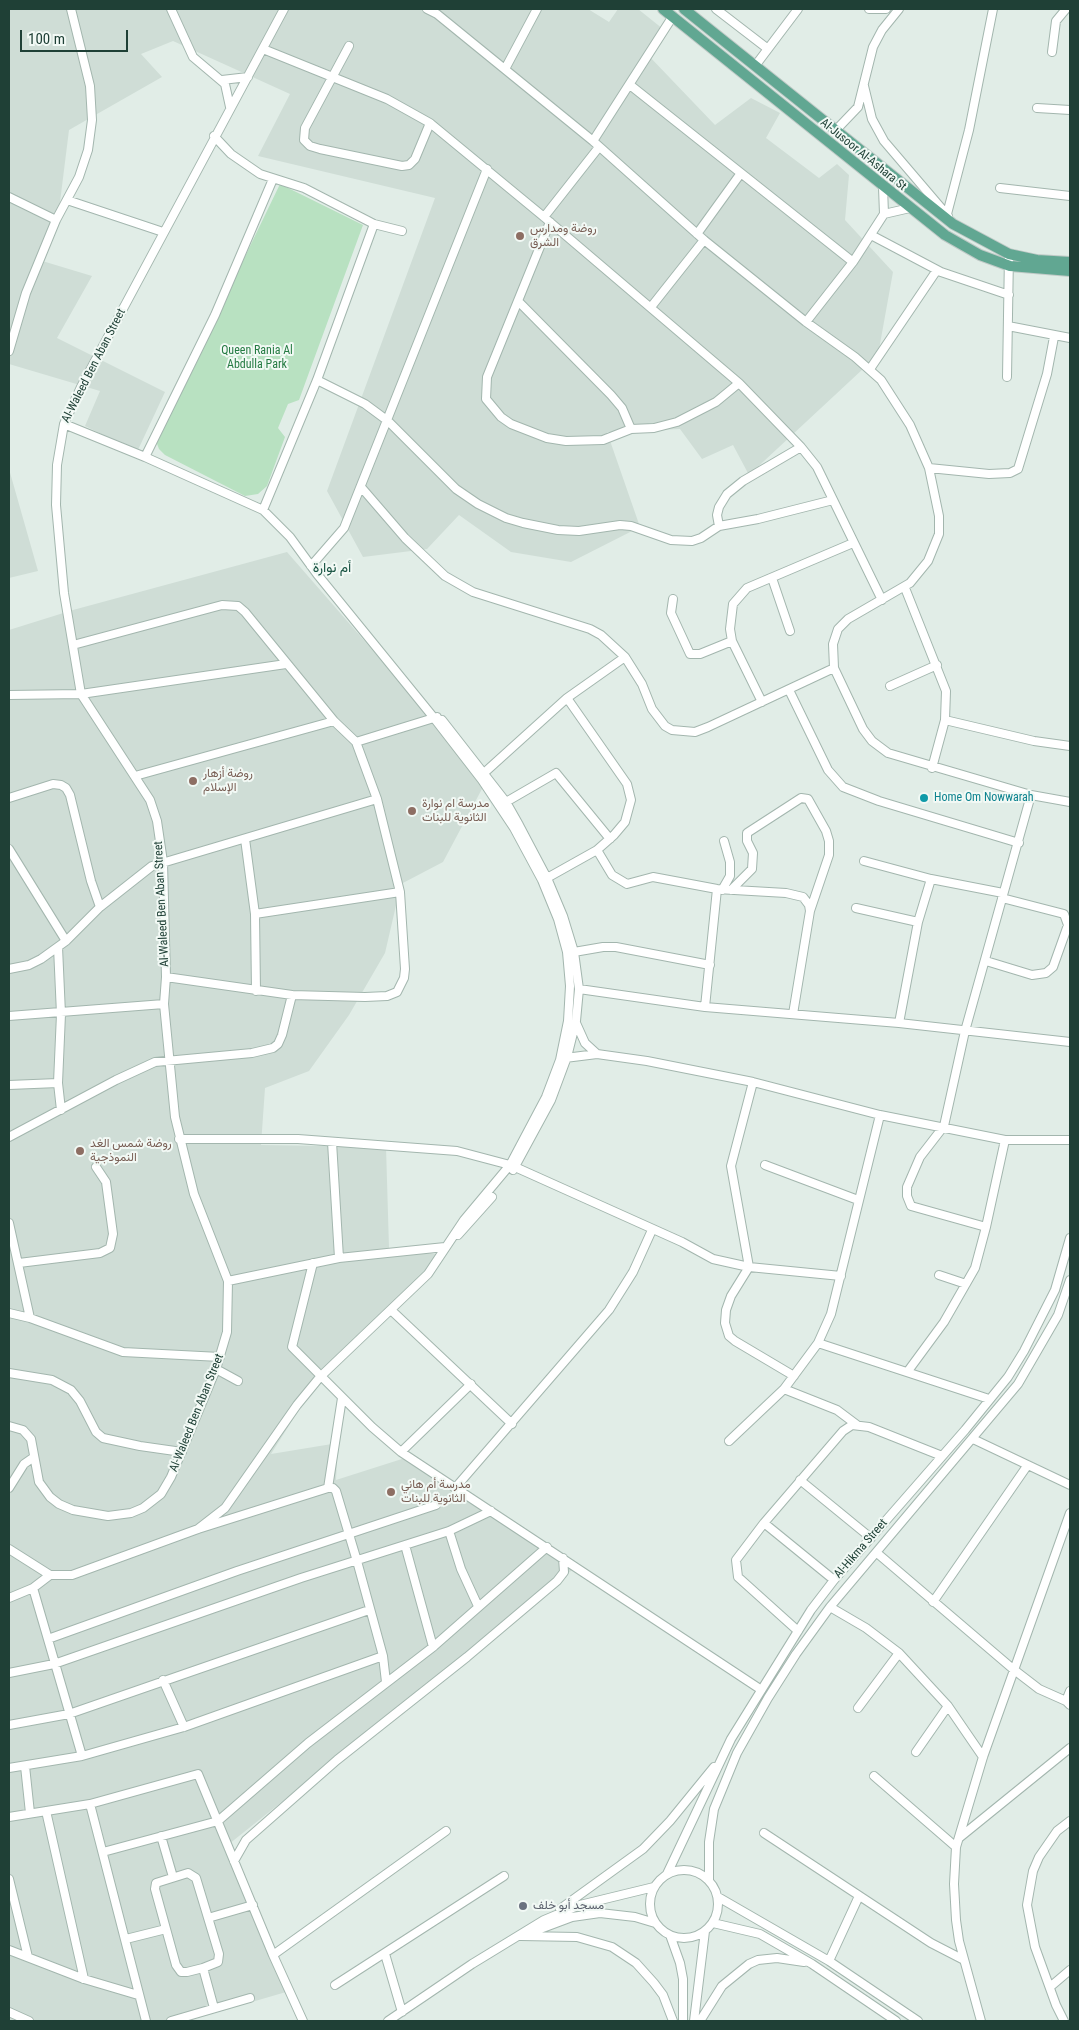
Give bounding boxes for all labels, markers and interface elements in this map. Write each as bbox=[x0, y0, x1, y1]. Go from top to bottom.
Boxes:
scale bar bbox=[22, 20, 130, 52]
text: 100 m bbox=[28, 30, 65, 48]
street label: Al-Jusoor Al-Ashara St bbox=[817, 116, 909, 194]
place label: روضة ومدارس الشرق bbox=[530, 222, 597, 250]
marker: روضة ومدارس الشرق bbox=[514, 230, 526, 242]
street label: Al-Waleed Ben Aban Street bbox=[59, 307, 129, 425]
park label: Queen Rania Al Abdulla Park bbox=[221, 344, 293, 372]
district label: أم نوارة bbox=[313, 560, 351, 576]
place label: روضة أزهار الإسلام bbox=[203, 767, 253, 795]
marker: روضة أزهار الإسلام bbox=[187, 775, 199, 787]
place label: Home Om Nowwarah bbox=[934, 791, 1034, 805]
marker: Home Om Nowwarah bbox=[918, 792, 930, 804]
place label: مدرسة ام نوارة الثانوية للبنات bbox=[422, 797, 489, 825]
marker: مدرسة ام نوارة الثانوية للبنات bbox=[406, 805, 418, 817]
street label: Al-Waleed Ben Aban Street bbox=[152, 841, 172, 967]
place label: روضة شمس الغد النموذجية bbox=[90, 1137, 172, 1165]
marker: روضة شمس الغد النموذجية bbox=[74, 1145, 86, 1157]
street label: Al-Waleed Ben Aban Street bbox=[167, 1352, 227, 1474]
place label: مدرسة أم هاني الثانوية للبنات bbox=[401, 1478, 471, 1506]
marker: مدرسة أم هاني الثانوية للبنات bbox=[385, 1486, 397, 1498]
street label: Al-Hikma Street bbox=[831, 1516, 891, 1582]
place label: مسجد أبو خلف bbox=[533, 1899, 604, 1913]
marker: مسجد أبو خلف bbox=[517, 1900, 529, 1912]

